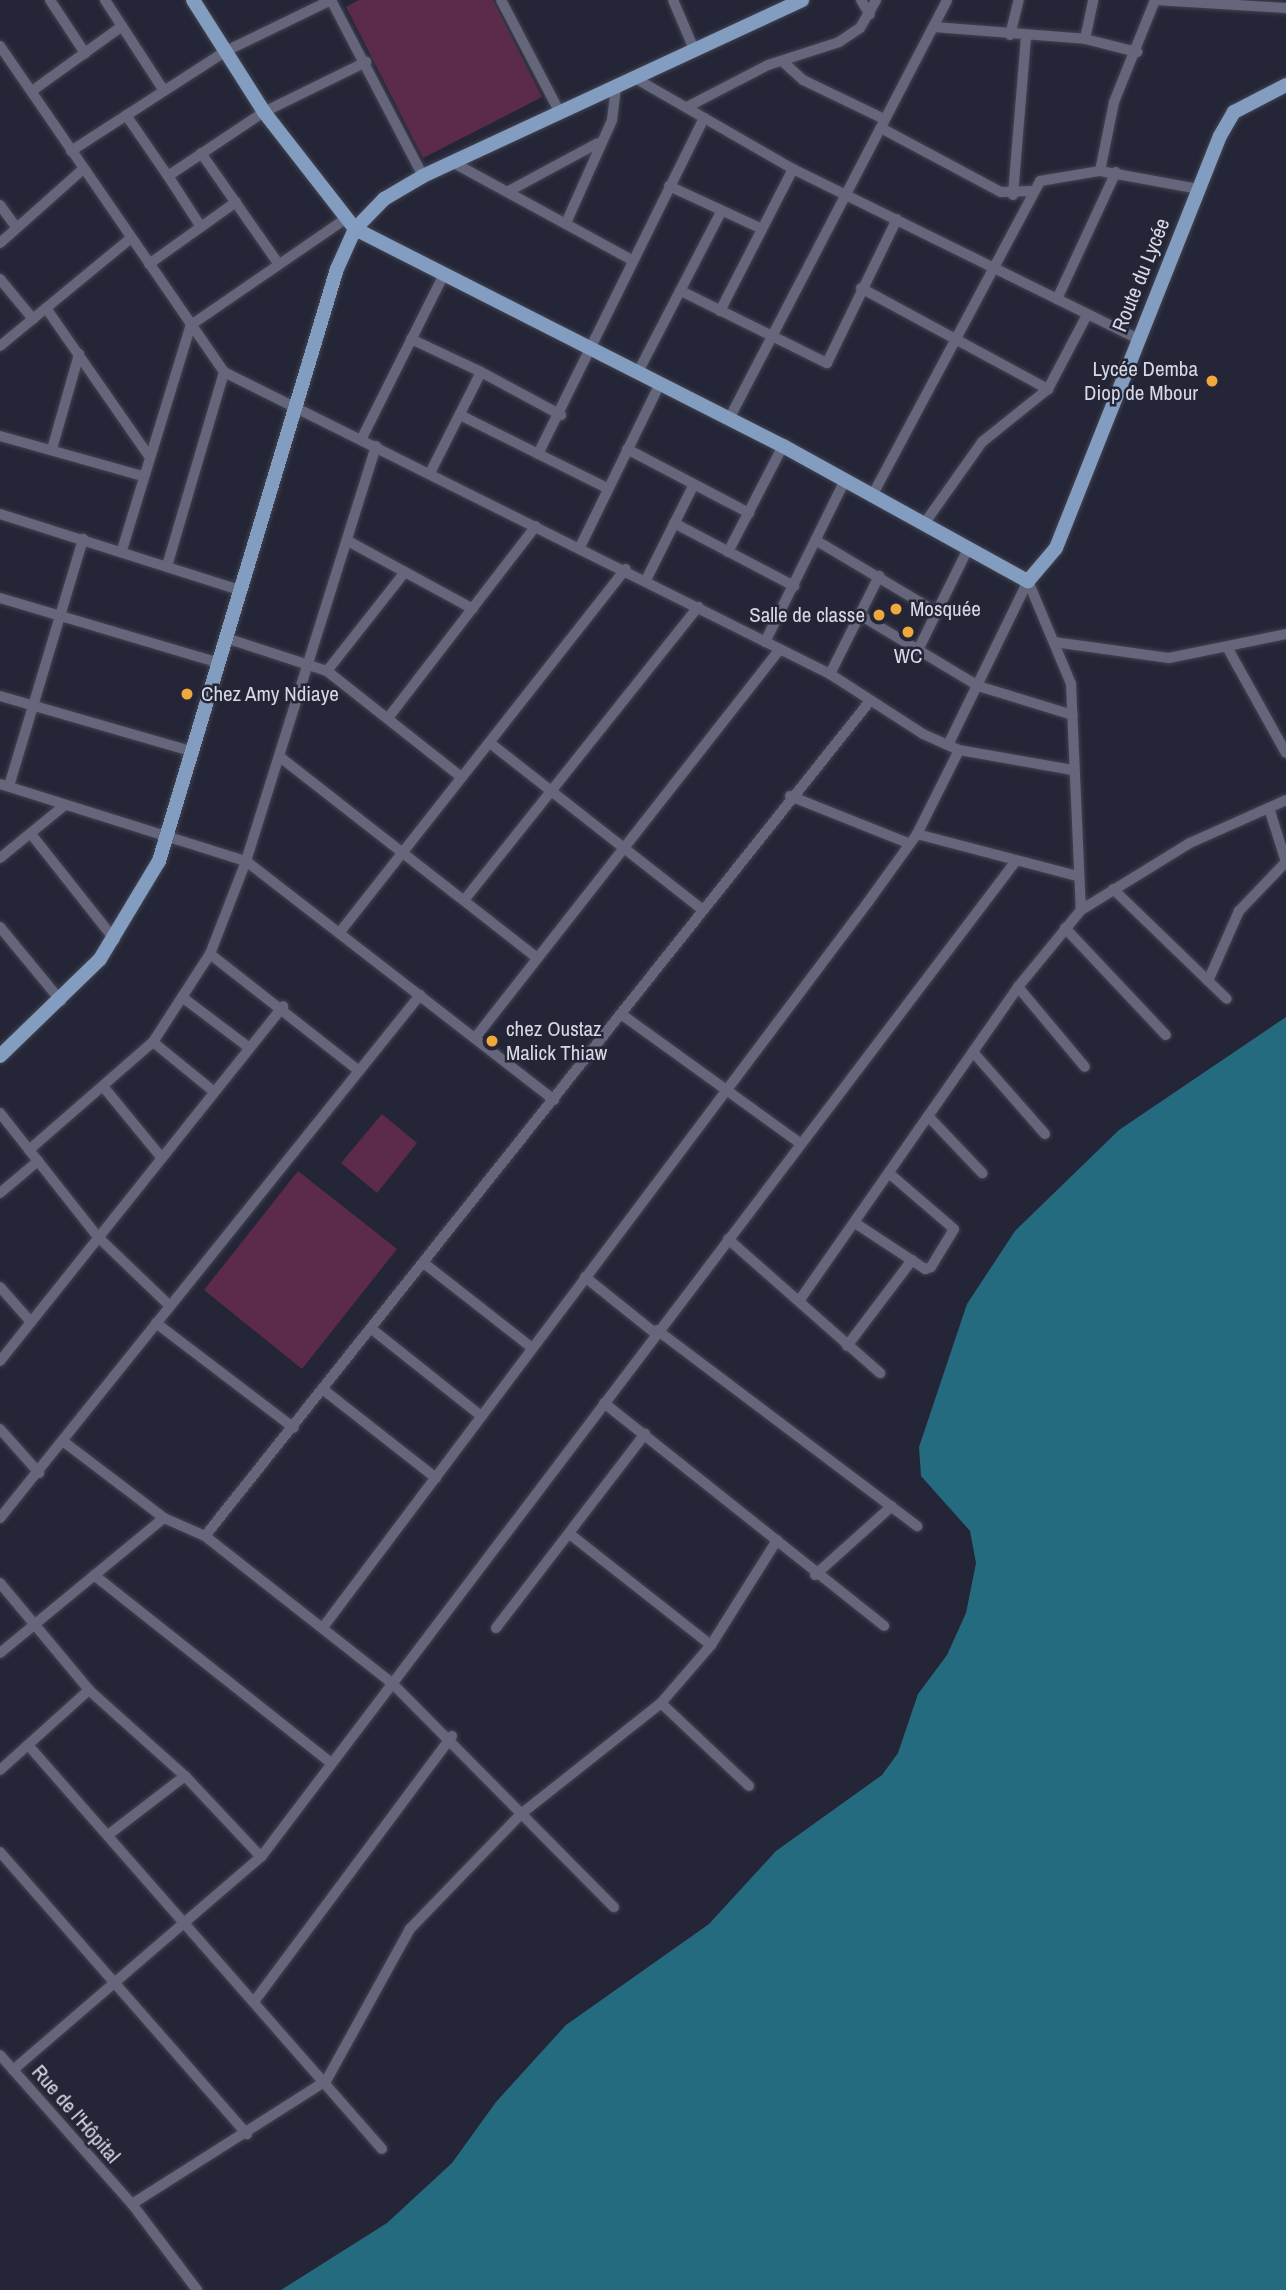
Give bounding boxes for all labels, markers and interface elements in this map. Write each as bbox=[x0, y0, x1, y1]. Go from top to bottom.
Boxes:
street label: Route du Lycée bbox=[1107, 215, 1175, 335]
place label: Lycée Demba Diop de Mbour bbox=[1084, 356, 1198, 406]
marker: Lycée Demba Diop de Mbour bbox=[1204, 373, 1220, 389]
place label: Mosquée bbox=[910, 596, 981, 622]
marker: Mosquée bbox=[888, 601, 904, 617]
place label: Salle de classe bbox=[749, 602, 865, 628]
marker: Salle de classe bbox=[871, 607, 887, 623]
marker: WC bbox=[900, 624, 916, 640]
place label: WC bbox=[894, 643, 922, 669]
place label: Chez Amy Ndiaye bbox=[201, 681, 340, 707]
marker: Chez Amy Ndiaye bbox=[179, 686, 195, 702]
place label: chez Oustaz Malick Thiaw bbox=[506, 1016, 607, 1066]
marker: chez Oustaz Malick Thiaw bbox=[484, 1033, 500, 1049]
street label: Rue de l'Hôpital bbox=[26, 2060, 126, 2168]

